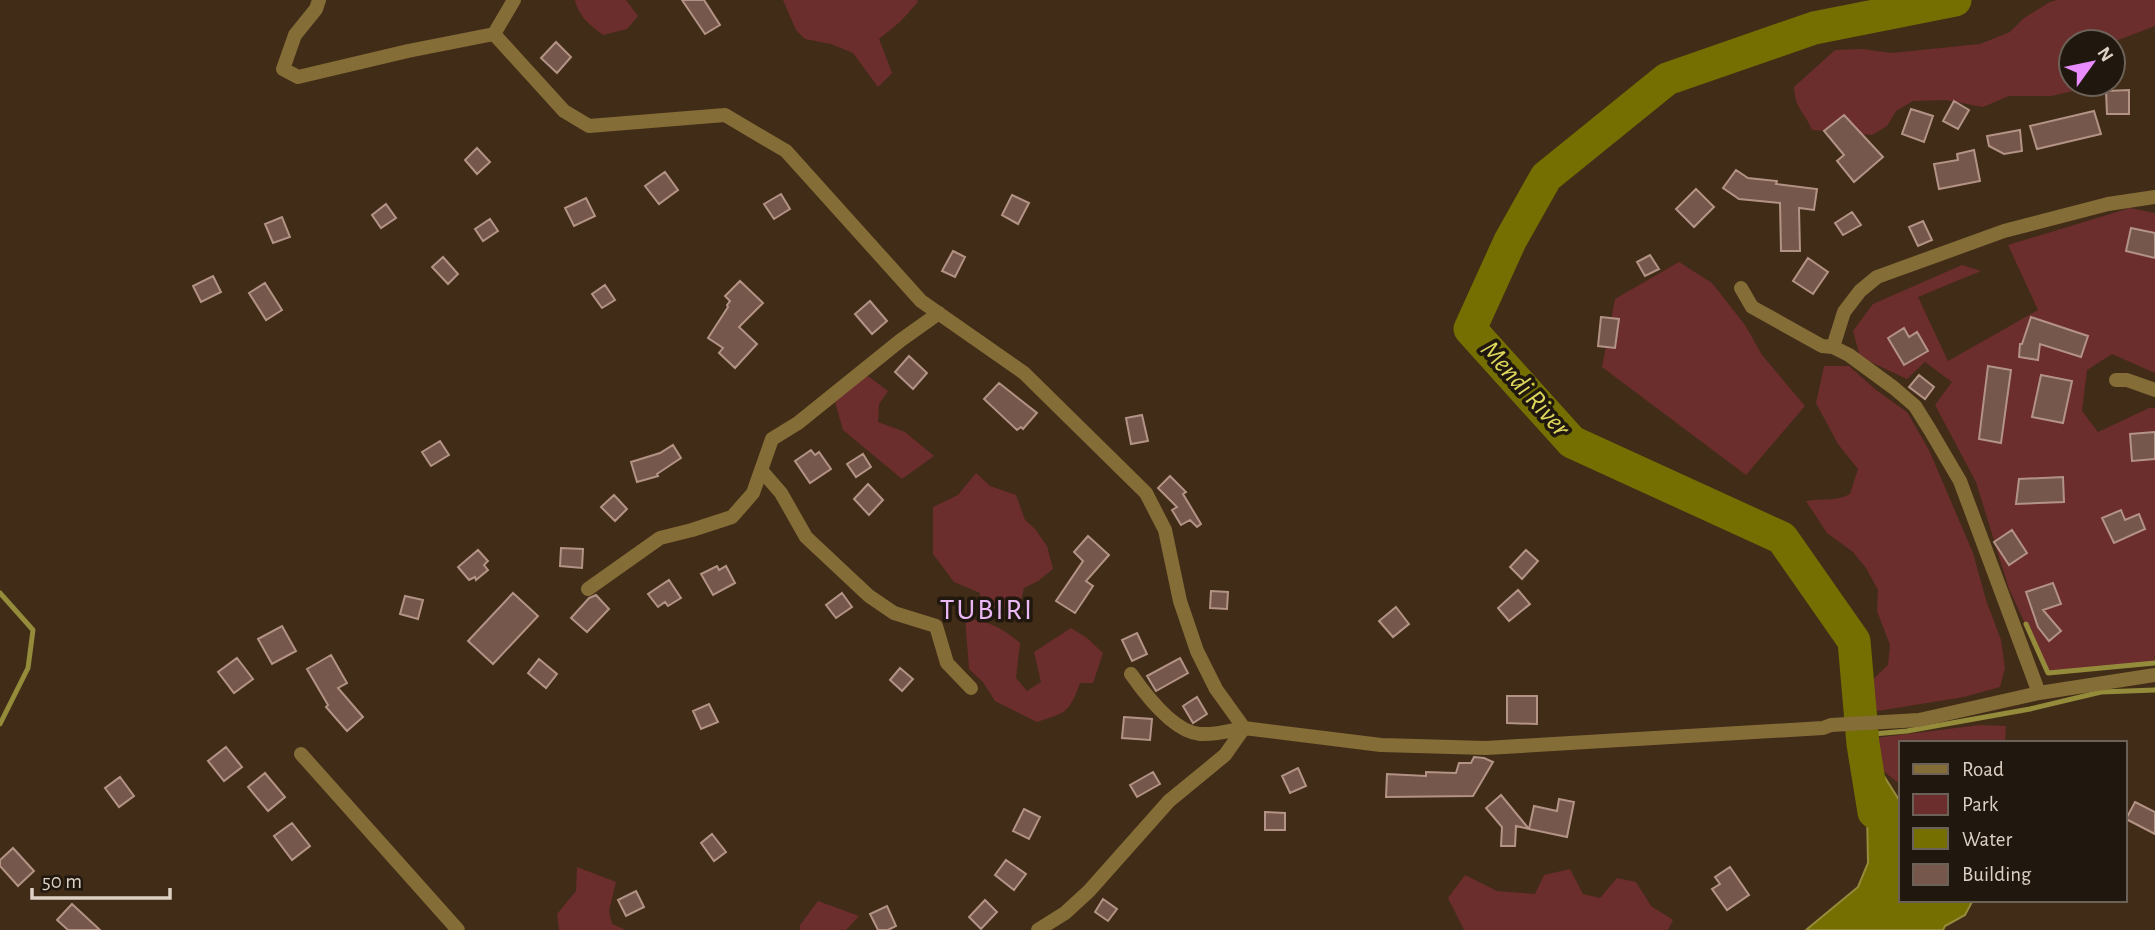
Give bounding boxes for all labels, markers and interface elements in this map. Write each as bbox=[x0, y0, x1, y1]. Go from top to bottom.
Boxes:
north arrow bbox=[2057, 28, 2127, 98]
text: N bbox=[2093, 44, 2117, 65]
water label: Mendi River bbox=[1475, 336, 1576, 443]
district label: TUBIRI bbox=[940, 595, 1034, 625]
legend bbox=[1899, 741, 2127, 902]
text: Road bbox=[1962, 759, 2004, 780]
text: Park bbox=[1962, 794, 1999, 815]
text: Water bbox=[1962, 829, 2012, 850]
scale bar bbox=[32, 856, 170, 900]
text: Building bbox=[1962, 864, 2032, 885]
text: 50 m bbox=[42, 871, 82, 892]

